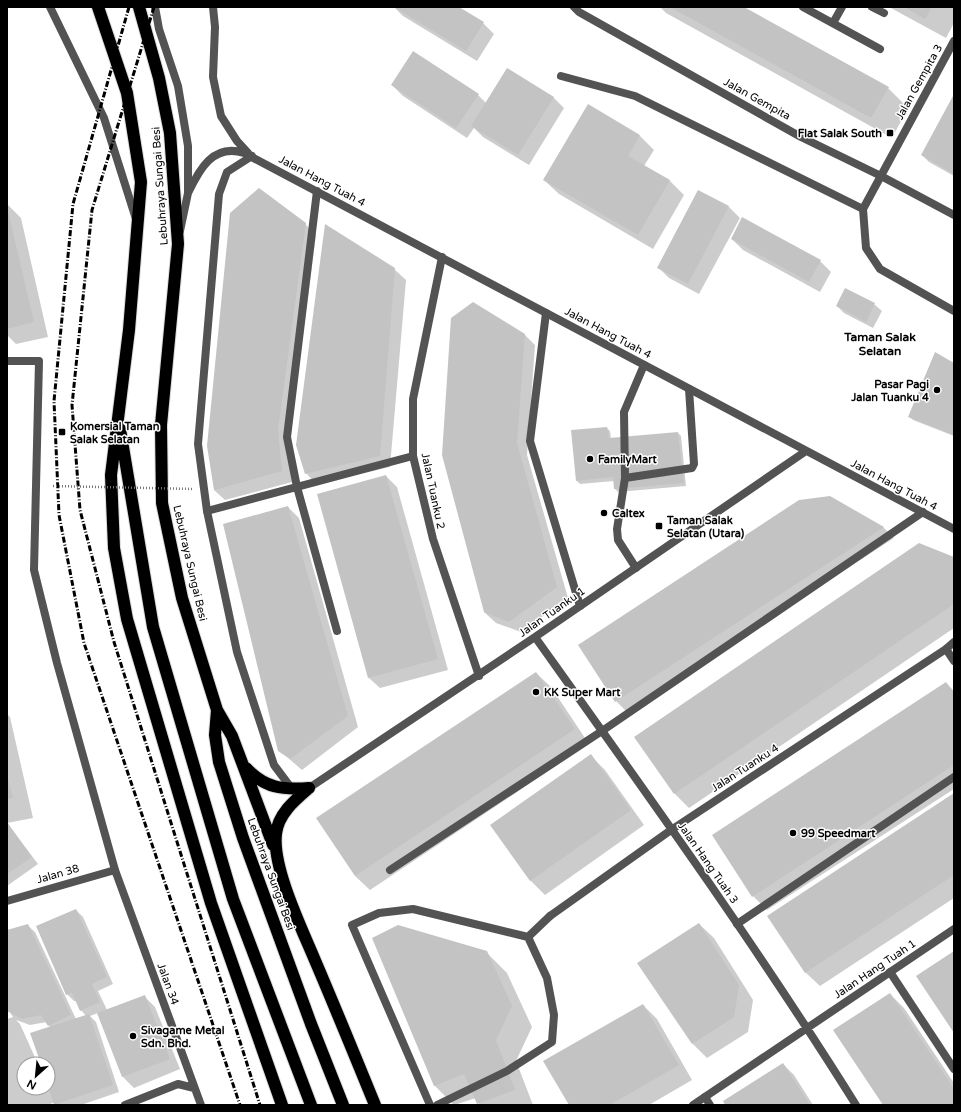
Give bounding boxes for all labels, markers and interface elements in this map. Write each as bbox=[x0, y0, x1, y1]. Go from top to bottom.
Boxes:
street label: Jalan Gempita 3 bbox=[893, 42, 945, 122]
street label: Jalan Gempita bbox=[721, 75, 793, 123]
street label: Lebuhraya Sungai Besi bbox=[149, 126, 171, 246]
place label: Flat Salak South bbox=[798, 127, 882, 140]
marker: Flat Salak South bbox=[885, 128, 895, 138]
street label: Jalan Hang Tuah 4 bbox=[276, 153, 368, 209]
street label: Jalan Hang Tuah 4 bbox=[562, 305, 654, 361]
district label: Taman Salak Selatan bbox=[843, 330, 916, 358]
place label: Pasar Pagi Jalan Tuanku 4 bbox=[850, 378, 929, 404]
marker: Pasar Pagi Jalan Tuanku 4 bbox=[932, 385, 942, 395]
place label: Komersial Taman Salak Selatan bbox=[70, 420, 160, 446]
marker: Komersial Taman Salak Selatan bbox=[57, 427, 67, 437]
street label: Jalan Tuanku 2 bbox=[419, 452, 447, 531]
place label: FamilyMart bbox=[598, 453, 657, 467]
marker: FamilyMart bbox=[585, 454, 595, 464]
street label: Jalan Hang Tuah 4 bbox=[848, 457, 940, 513]
street label: Lebuhraya Sungai Besi bbox=[170, 504, 210, 622]
place label: Caltex bbox=[612, 507, 645, 520]
marker: Caltex bbox=[599, 508, 609, 518]
place label: Taman Salak Selatan (Utara) bbox=[666, 514, 745, 540]
marker: Taman Salak Selatan (Utara) bbox=[654, 521, 664, 531]
street label: Jalan Tuanku 1 bbox=[516, 584, 588, 640]
place label: KK Super Mart bbox=[544, 686, 621, 700]
marker: KK Super Mart bbox=[531, 687, 541, 697]
street label: Jalan Tuanku 4 bbox=[709, 741, 781, 795]
street label: Lebuhraya Sungai Besi bbox=[245, 816, 297, 932]
street label: Jalan Hang Tuah 3 bbox=[675, 820, 741, 906]
place label: 99 Speedmart bbox=[801, 827, 876, 841]
marker: 99 Speedmart bbox=[788, 828, 798, 838]
street label: Jalan 38 bbox=[35, 862, 81, 886]
street label: Jalan Hang Tuah 1 bbox=[832, 937, 918, 1001]
street label: Jalan 34 bbox=[154, 961, 182, 1007]
place label: Sivagame Metal Sdn. Bhd. bbox=[141, 1024, 225, 1050]
marker: Sivagame Metal Sdn. Bhd. bbox=[128, 1031, 138, 1041]
north arrow bbox=[16, 1056, 56, 1096]
text: N bbox=[25, 1077, 39, 1092]

